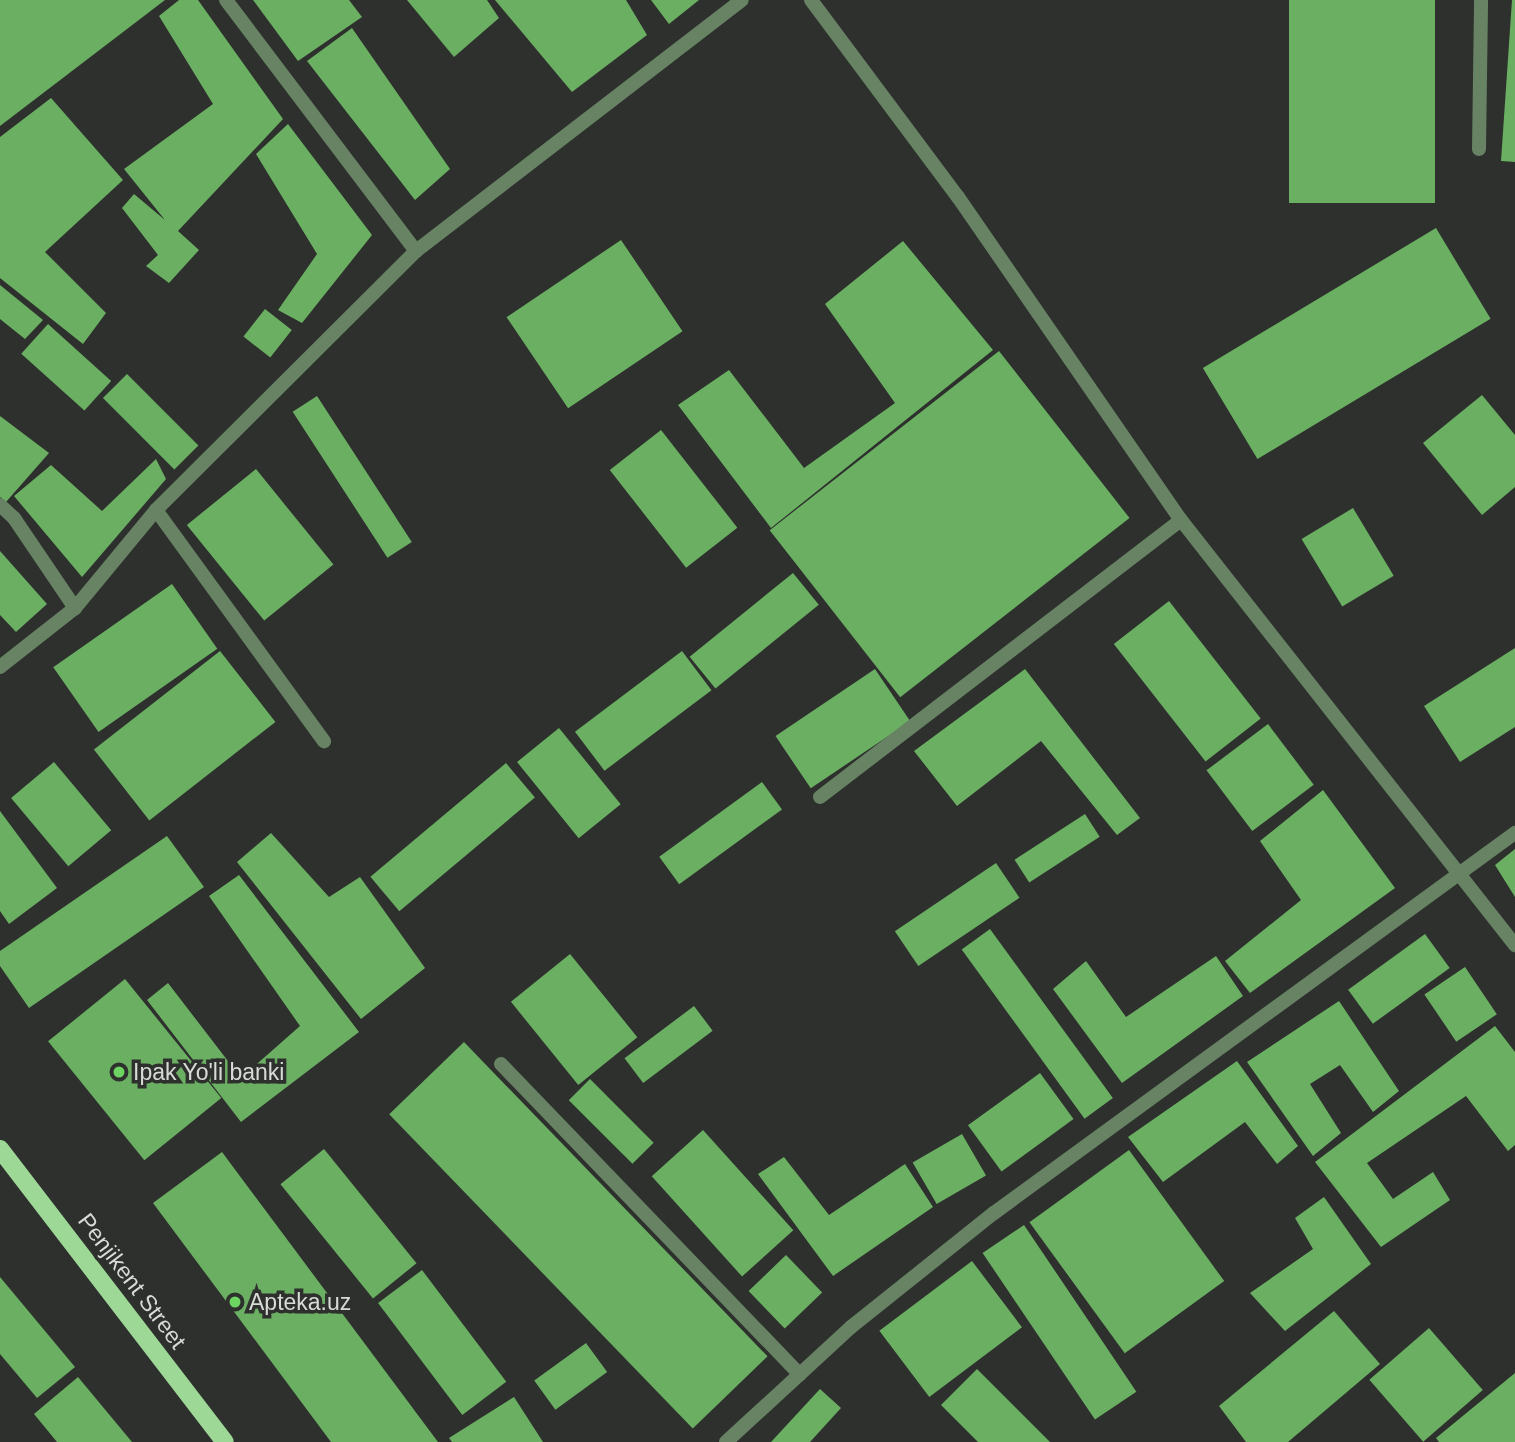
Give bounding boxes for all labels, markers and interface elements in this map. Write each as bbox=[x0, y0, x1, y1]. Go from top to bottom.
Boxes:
place label: Ipak Yo'li banki bbox=[133, 1058, 285, 1086]
marker: Ipak Yo'li banki bbox=[111, 1064, 127, 1080]
street label: Penjikent Street bbox=[72, 1208, 192, 1354]
place label: Apteka.uz bbox=[249, 1288, 351, 1316]
marker: Apteka.uz bbox=[227, 1294, 243, 1310]

